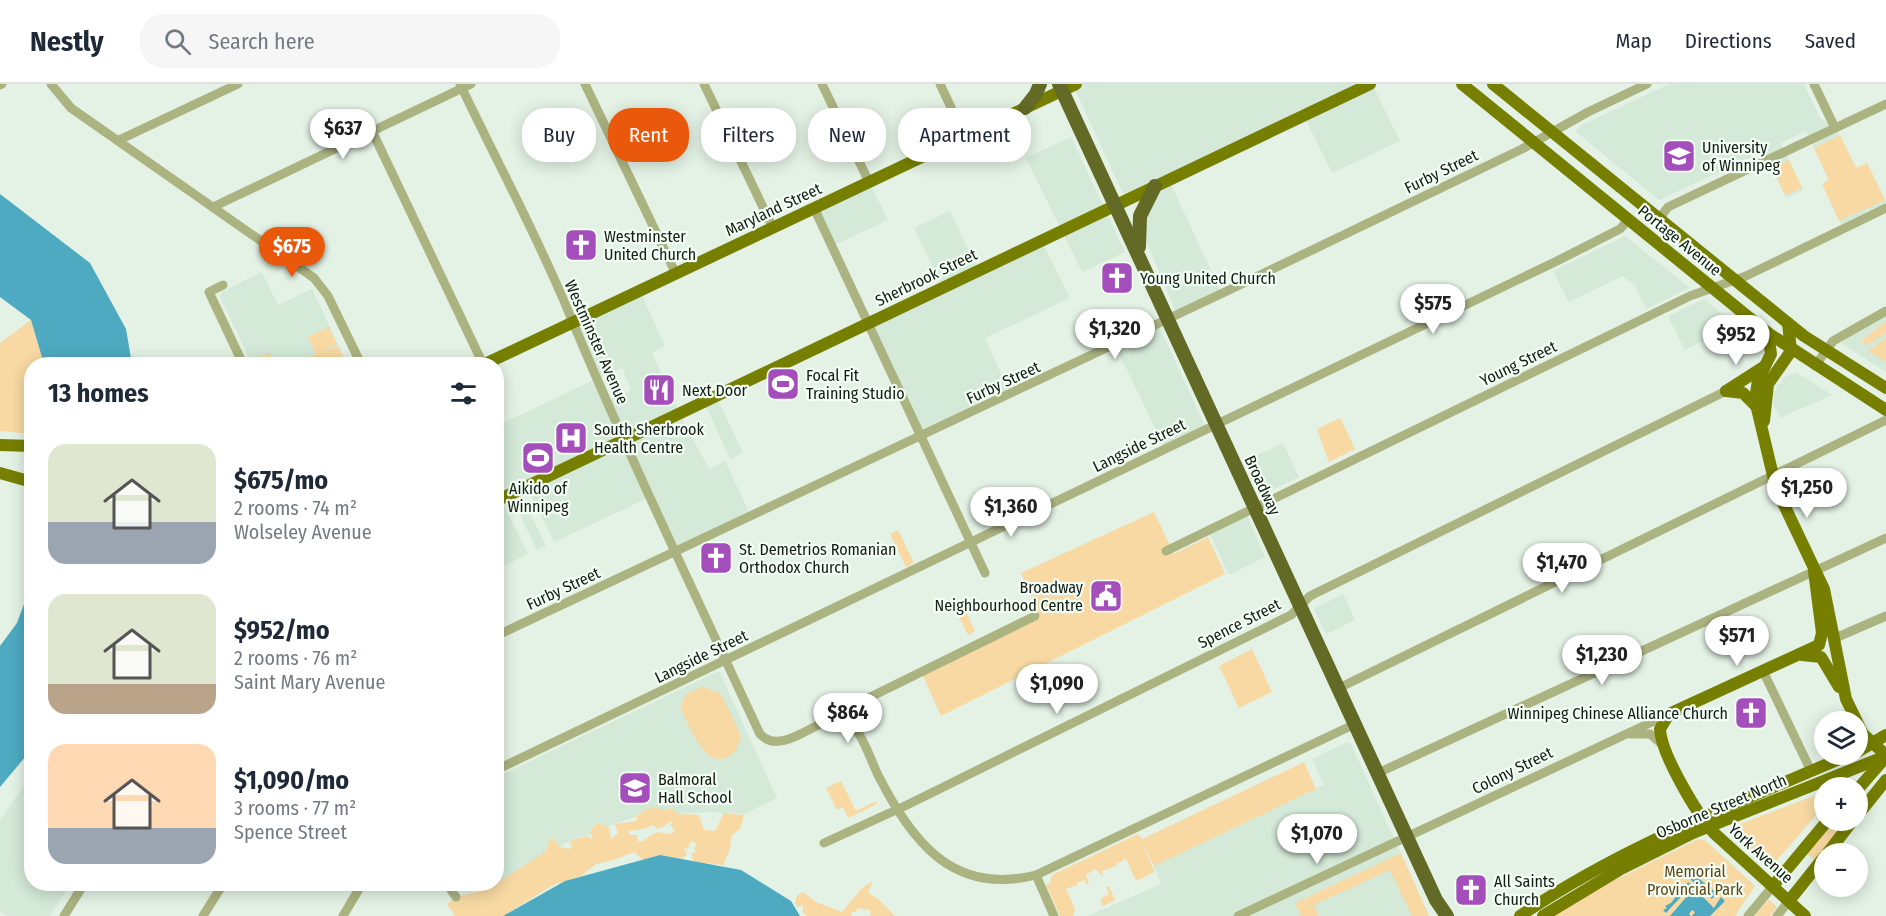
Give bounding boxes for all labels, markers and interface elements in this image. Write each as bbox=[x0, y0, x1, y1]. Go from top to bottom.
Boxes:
search box bbox=[140, 14, 560, 68]
text: Nestly bbox=[30, 25, 104, 58]
icon: search bbox=[161, 25, 194, 58]
text: Search here bbox=[209, 28, 315, 55]
text: Map bbox=[1615, 28, 1652, 54]
text: Directions bbox=[1685, 28, 1772, 54]
text: Saved bbox=[1805, 28, 1856, 54]
chip: Buy bbox=[522, 108, 596, 162]
chip: Rent bbox=[608, 108, 689, 162]
chip: Filters bbox=[701, 108, 796, 162]
chip: New bbox=[808, 108, 886, 162]
chip: Apartment bbox=[898, 108, 1031, 162]
pin: $637 bbox=[307, 109, 379, 160]
text: $637 bbox=[324, 116, 362, 140]
school or university icon: University of Winnipeg bbox=[1661, 138, 1697, 174]
place label: University of Winnipeg bbox=[1702, 138, 1780, 175]
street label: Furby Street bbox=[1402, 145, 1482, 197]
street label: Maryland Street bbox=[722, 179, 825, 240]
street label: Portage Avenue bbox=[1634, 201, 1725, 280]
pin: $675 bbox=[256, 227, 328, 278]
church icon: Westminster United Church bbox=[563, 227, 599, 263]
place label: Westminster United Church bbox=[604, 227, 696, 264]
text: $675 bbox=[273, 234, 311, 258]
street label: Sherbrook Street bbox=[872, 244, 981, 310]
church icon: Young United Church bbox=[1099, 260, 1135, 296]
place label: Young United Church bbox=[1140, 269, 1276, 288]
street label: Westminster Avenue bbox=[561, 277, 632, 407]
pin: $575 bbox=[1397, 284, 1469, 335]
text: $575 bbox=[1414, 291, 1452, 315]
pin: $1,320 bbox=[1066, 309, 1164, 360]
pin: $952 bbox=[1700, 315, 1772, 366]
text: $1,320 bbox=[1089, 316, 1141, 340]
text: $952 bbox=[1717, 322, 1755, 346]
street label: Young Street bbox=[1477, 336, 1560, 390]
street label: Furby Street bbox=[963, 357, 1044, 408]
sports icon: Focal Fit Training Studio bbox=[765, 366, 801, 402]
place label: Focal Fit Training Studio bbox=[806, 366, 905, 403]
restaurant icon: Next Door bbox=[641, 372, 677, 408]
icon: filters bbox=[447, 377, 480, 410]
text: 13 homes bbox=[48, 378, 149, 409]
place label: Next Door bbox=[682, 381, 748, 400]
street label: Langside Street bbox=[1090, 414, 1190, 476]
hospital icon: South Sherbrook Health Centre bbox=[553, 420, 589, 456]
place label: South Sherbrook Health Centre bbox=[594, 420, 704, 457]
sports icon: Aikido of Winnipeg bbox=[520, 440, 556, 476]
street label: Broadway bbox=[1240, 452, 1285, 519]
text: $675/mo bbox=[234, 465, 328, 496]
icon: home bbox=[96, 468, 168, 540]
pin: $1,250 bbox=[1758, 468, 1856, 519]
text: $1,250 bbox=[1781, 475, 1833, 499]
place label: Aikido of Winnipeg bbox=[508, 479, 569, 516]
pin: $1,360 bbox=[962, 487, 1060, 538]
text: $1,360 bbox=[984, 494, 1038, 518]
text: 2 rooms · 74 m² bbox=[234, 496, 357, 520]
text: Wolseley Avenue bbox=[234, 520, 372, 544]
church icon: St. Demetrios Romanian Orthodox Church bbox=[698, 540, 734, 576]
place label: St. Demetrios Romanian Orthodox Church bbox=[739, 540, 896, 577]
pin: $1,470 bbox=[1513, 543, 1611, 594]
text: $1,470 bbox=[1537, 550, 1587, 574]
street label: Furby Street bbox=[523, 563, 604, 614]
place label: Broadway Neighbourhood Centre bbox=[935, 578, 1084, 615]
public building icon: Broadway Neighbourhood Centre bbox=[1088, 578, 1124, 614]
street label: Spence Street bbox=[1195, 594, 1284, 652]
text: $952/mo bbox=[234, 615, 330, 646]
pin: $571 bbox=[1701, 616, 1773, 667]
icon: home bbox=[96, 618, 168, 690]
text: $571 bbox=[1719, 623, 1755, 647]
street label: Langside Street bbox=[652, 625, 752, 687]
pin: $1,230 bbox=[1553, 635, 1651, 686]
text: $1,230 bbox=[1576, 642, 1628, 666]
text: 2 rooms · 76 m² bbox=[234, 646, 357, 670]
pin: $1,090 bbox=[1008, 664, 1106, 715]
text: Saint Mary Avenue bbox=[234, 670, 385, 694]
text: $1,090 bbox=[1030, 671, 1084, 695]
pin: $864 bbox=[812, 693, 884, 744]
church icon: Winnipeg Chinese Alliance Church bbox=[1733, 695, 1769, 731]
text: $864 bbox=[827, 700, 869, 724]
place label: Winnipeg Chinese Alliance Church bbox=[1508, 704, 1728, 723]
map controls bbox=[1814, 711, 1868, 897]
button: layers bbox=[1814, 711, 1868, 765]
street label: Colony Street bbox=[1469, 742, 1556, 798]
text: $1,090/mo bbox=[234, 765, 349, 796]
icon: home bbox=[96, 768, 168, 840]
school or university icon: Balmoral Hall School bbox=[617, 770, 653, 806]
place label: Balmoral Hall School bbox=[658, 770, 732, 807]
street label: Osborne Street North bbox=[1653, 770, 1789, 843]
button: + bbox=[1814, 777, 1868, 831]
text: 3 rooms · 77 m² bbox=[234, 796, 356, 820]
pin: $1,070 bbox=[1268, 814, 1366, 865]
street label: York Avenue bbox=[1724, 819, 1797, 887]
text: Spence Street bbox=[234, 820, 347, 844]
text: $1,070 bbox=[1291, 821, 1343, 845]
button: − bbox=[1814, 843, 1868, 897]
park label: Memorial Provincial Park bbox=[1647, 862, 1744, 899]
church icon: All Saints Church bbox=[1453, 872, 1489, 908]
place label: All Saints Church bbox=[1494, 872, 1555, 909]

